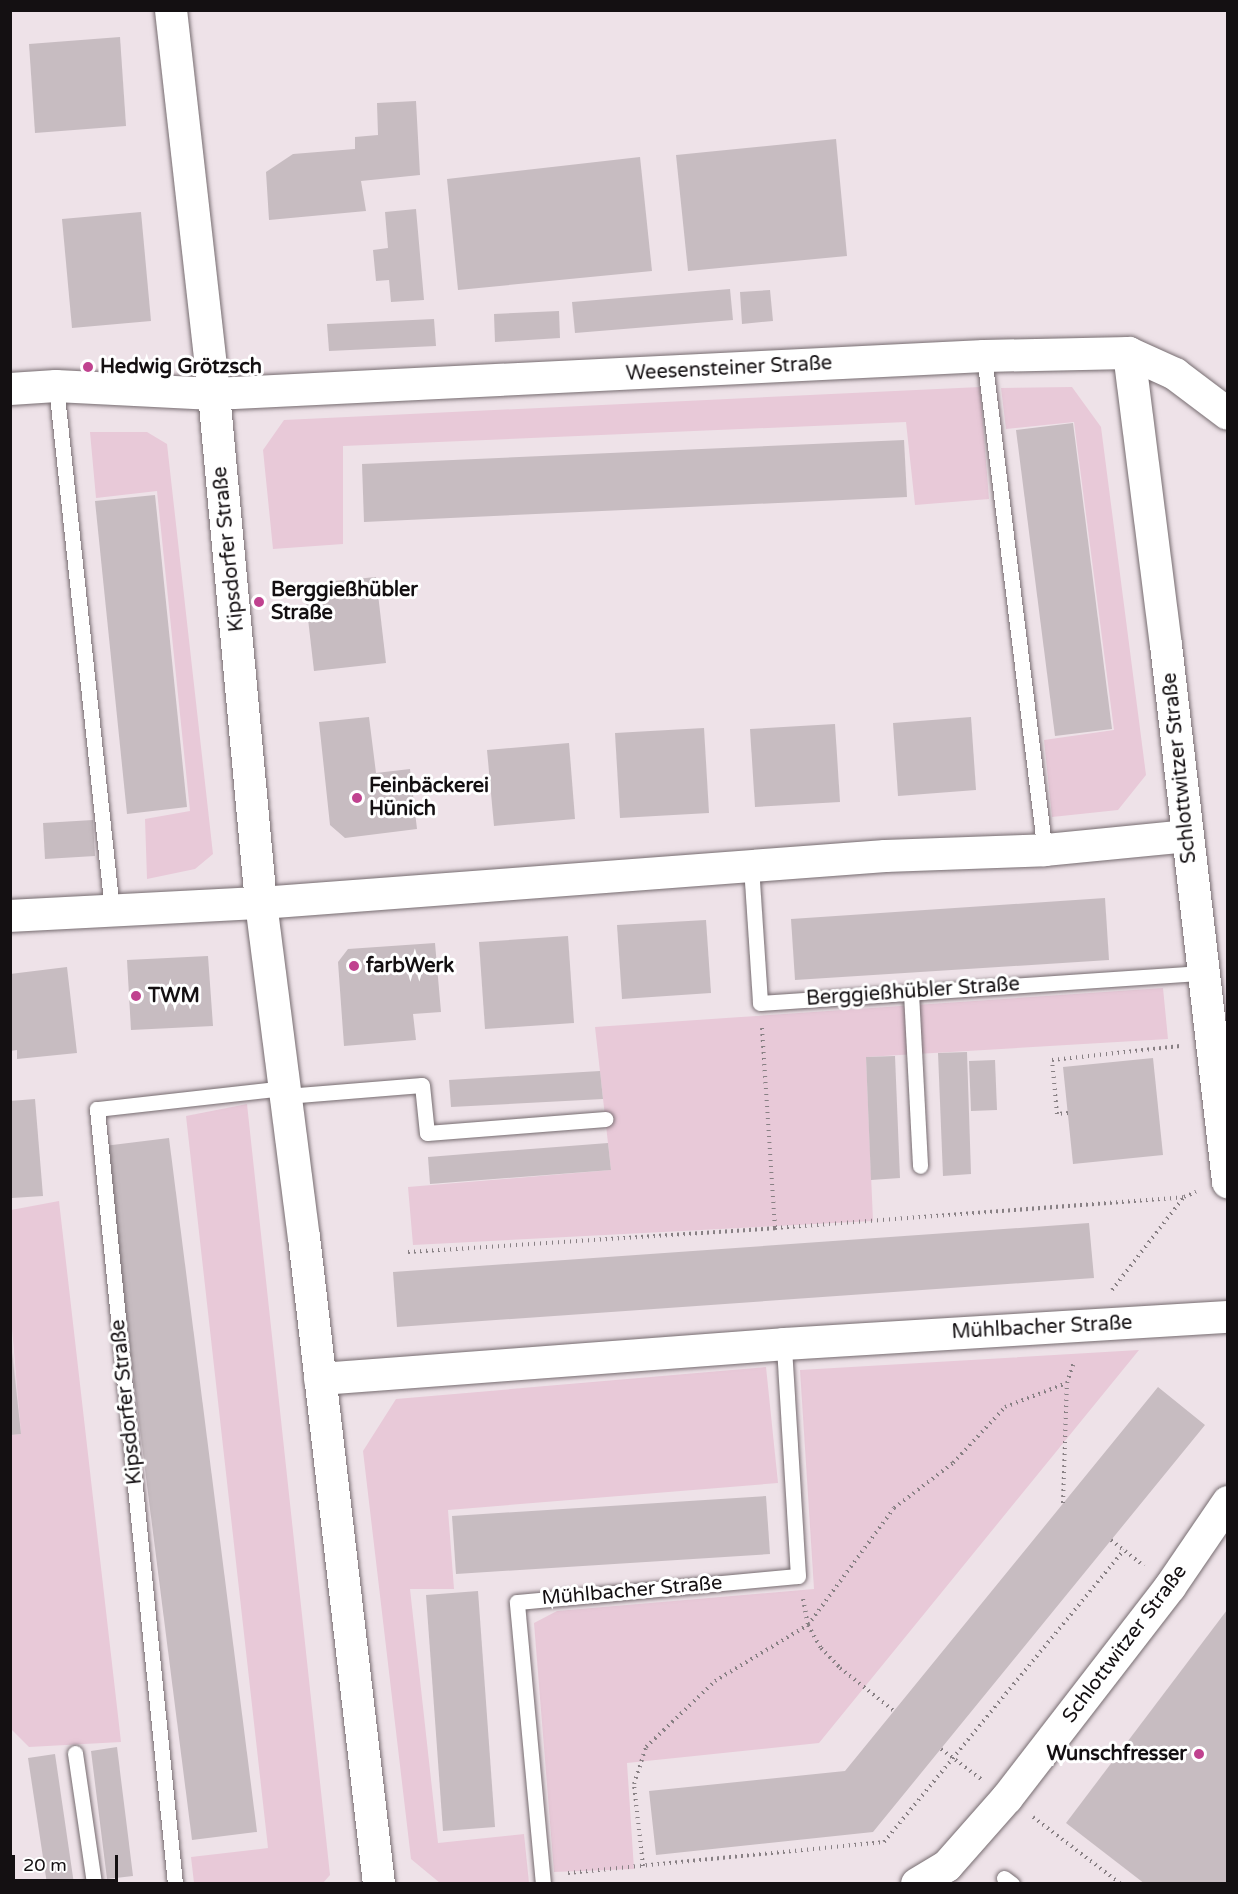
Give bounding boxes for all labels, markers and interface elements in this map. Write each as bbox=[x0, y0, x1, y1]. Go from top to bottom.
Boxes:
street label: Weesensteiner Straße bbox=[625, 352, 833, 386]
place label: Hedwig Grötzsch bbox=[100, 355, 262, 379]
marker: Hedwig Grötzsch bbox=[81, 360, 95, 374]
street label: Kipsdorfer Straße bbox=[208, 465, 250, 633]
place label: Berggießhübler Straße bbox=[271, 578, 418, 625]
marker: Berggießhübler Straße bbox=[252, 595, 266, 609]
street label: Schlottwitzer Straße bbox=[1158, 671, 1202, 865]
place label: Feinbäckerei Hünich bbox=[369, 774, 489, 821]
marker: Feinbäckerei Hünich bbox=[350, 791, 364, 805]
place label: farbWerk bbox=[366, 954, 454, 978]
marker: farbWerk bbox=[347, 959, 361, 973]
street label: Berggießhübler Straße bbox=[805, 973, 1021, 1011]
place label: TWM bbox=[148, 984, 200, 1008]
marker: TWM bbox=[129, 989, 143, 1003]
street label: Mühlbacher Straße bbox=[951, 1311, 1133, 1345]
street label: Kipsdorfer Straße bbox=[106, 1318, 148, 1486]
street label: Schlottwitzer Straße bbox=[1058, 1560, 1192, 1728]
street label: Mühlbacher Straße bbox=[541, 1571, 723, 1611]
place label: Wunschfresser bbox=[1047, 1742, 1187, 1766]
marker: Wunschfresser bbox=[1192, 1747, 1206, 1761]
scale bar bbox=[15, 1843, 122, 1881]
text: 20 m bbox=[23, 1854, 67, 1876]

